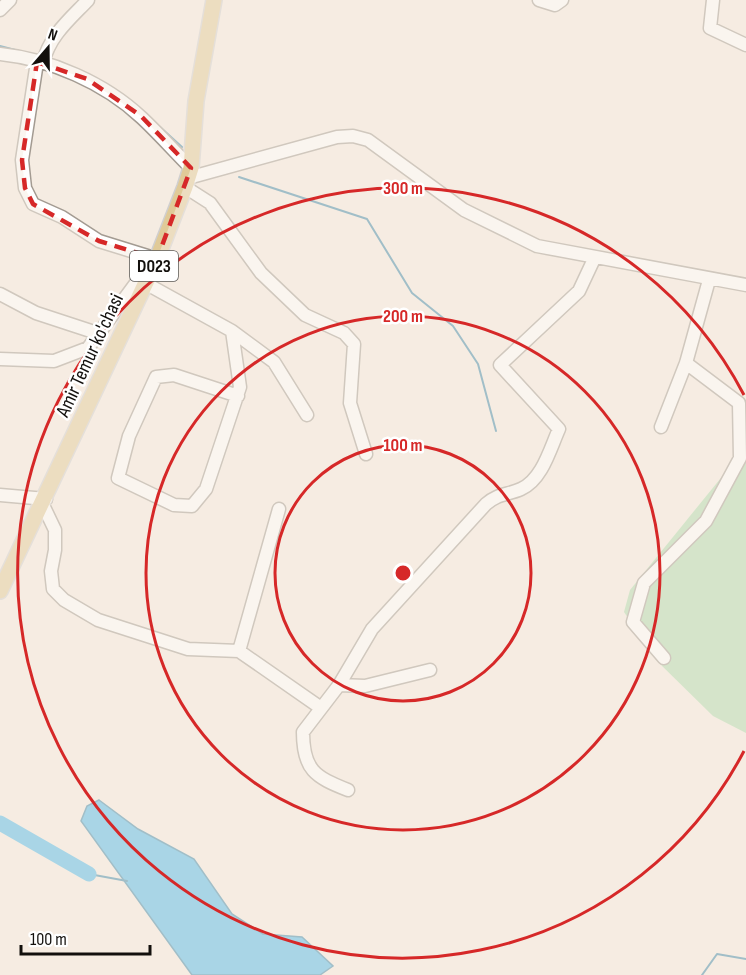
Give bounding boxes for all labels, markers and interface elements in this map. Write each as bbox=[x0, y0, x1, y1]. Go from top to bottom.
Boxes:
north arrow bbox=[18, 18, 78, 78]
text: N bbox=[45, 25, 60, 46]
text: 300 m bbox=[383, 178, 423, 199]
road number: D023 bbox=[130, 251, 178, 281]
street label: Amir Temur ko'chasi bbox=[50, 290, 129, 422]
text: 200 m bbox=[383, 306, 423, 327]
text: 100 m bbox=[384, 435, 423, 456]
centre of rings bbox=[393, 563, 413, 583]
scale bar bbox=[21, 918, 150, 956]
text: 100 m bbox=[30, 929, 67, 950]

